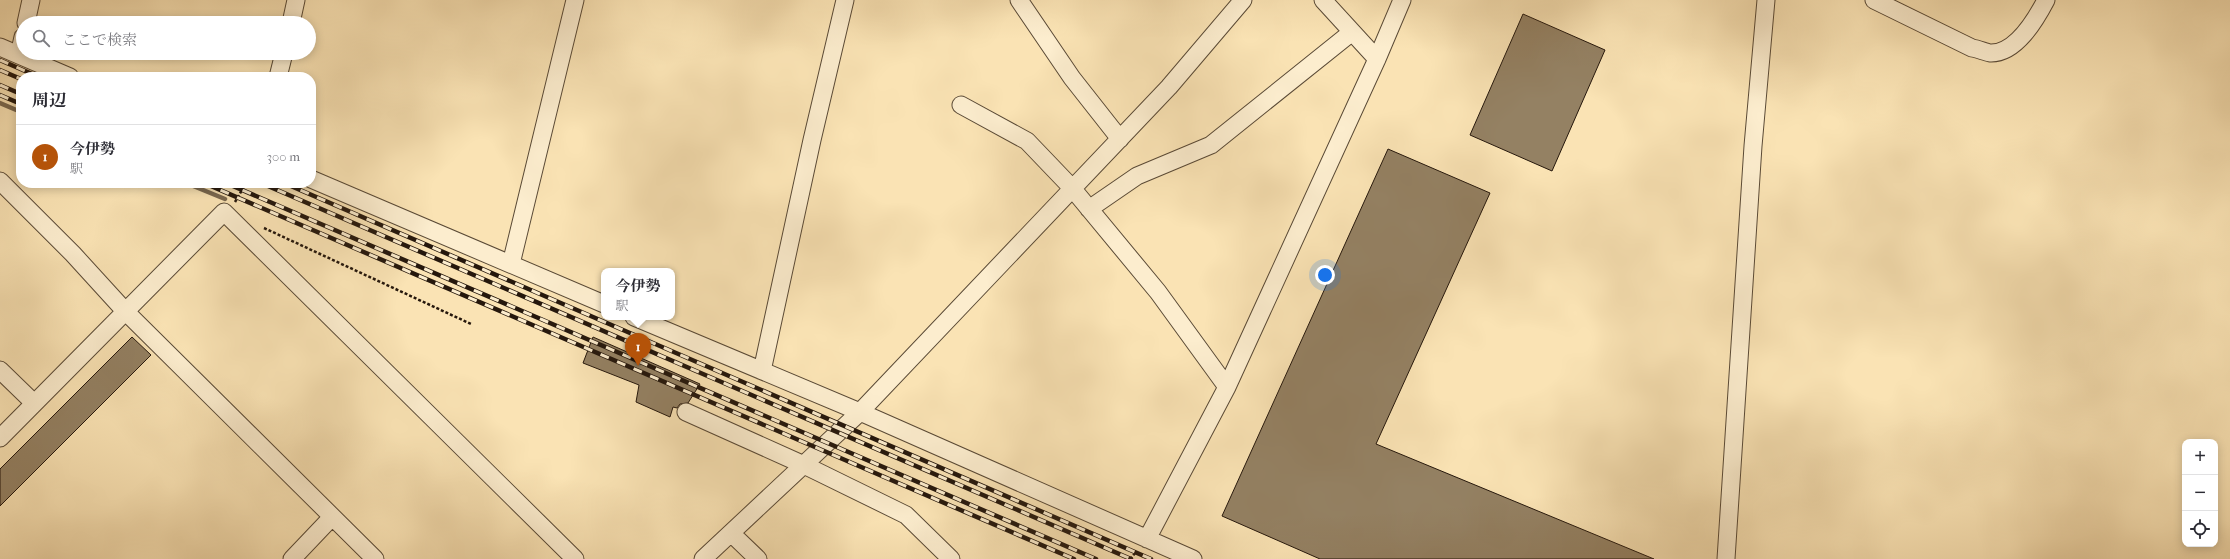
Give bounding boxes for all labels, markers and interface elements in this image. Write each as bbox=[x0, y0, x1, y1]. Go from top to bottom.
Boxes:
search box bbox=[16, 16, 316, 60]
icon: search bbox=[30, 27, 52, 49]
text: ここで検索 bbox=[62, 31, 137, 49]
text: 周辺 bbox=[32, 90, 66, 110]
text: 今伊勢 bbox=[70, 140, 115, 158]
text: 1 bbox=[43, 149, 47, 164]
text: 300 m bbox=[267, 149, 300, 164]
text: 駅 bbox=[70, 161, 83, 176]
your location bbox=[1315, 265, 1335, 285]
popup bbox=[601, 268, 675, 320]
text: 今伊勢 bbox=[615, 277, 661, 295]
text: 駅 bbox=[615, 298, 629, 313]
pin: 1 bbox=[625, 333, 651, 366]
map controls bbox=[2182, 439, 2218, 547]
button: + bbox=[2182, 439, 2218, 475]
button: − bbox=[2182, 475, 2218, 511]
button: locate bbox=[2182, 511, 2218, 547]

